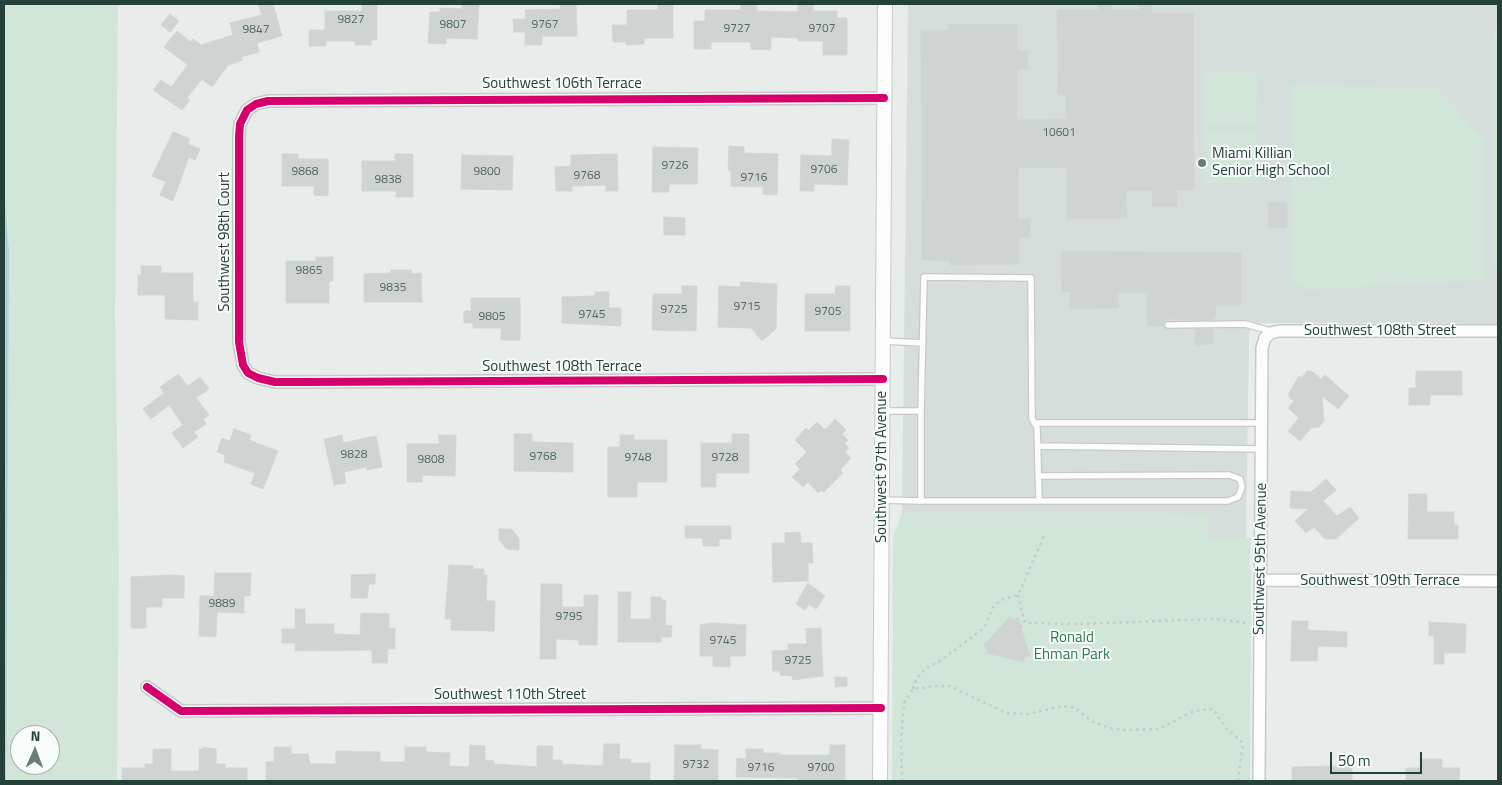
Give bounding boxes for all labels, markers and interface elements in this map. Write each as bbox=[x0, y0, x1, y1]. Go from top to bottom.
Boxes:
house number: 9827 bbox=[338, 13, 364, 27]
house number: 9807 bbox=[440, 18, 466, 32]
house number: 9767 bbox=[532, 18, 558, 32]
house number: 9727 bbox=[724, 22, 750, 36]
house number: 9707 bbox=[809, 22, 835, 36]
house number: 9847 bbox=[243, 23, 269, 37]
street label: Southwest 106th Terrace bbox=[482, 75, 642, 93]
house number: 10601 bbox=[1042, 126, 1076, 140]
place label: Miami Killian Senior High School bbox=[1212, 145, 1330, 180]
marker: Miami Killian Senior High School bbox=[1196, 157, 1208, 169]
house number: 9726 bbox=[662, 159, 688, 173]
house number: 9706 bbox=[811, 163, 837, 177]
house number: 9868 bbox=[292, 165, 318, 179]
house number: 9800 bbox=[474, 165, 500, 179]
house number: 9768 bbox=[574, 169, 600, 183]
house number: 9716 bbox=[741, 171, 767, 185]
street label: Southwest 98th Court bbox=[216, 172, 234, 312]
house number: 9838 bbox=[375, 173, 401, 187]
house number: 9865 bbox=[296, 264, 322, 278]
house number: 9835 bbox=[380, 281, 406, 295]
house number: 9715 bbox=[734, 300, 760, 314]
house number: 9725 bbox=[661, 303, 687, 317]
house number: 9705 bbox=[815, 305, 841, 319]
house number: 9745 bbox=[579, 308, 605, 322]
house number: 9805 bbox=[479, 310, 505, 324]
street label: Southwest 108th Street bbox=[1304, 322, 1456, 340]
street label: Southwest 108th Terrace bbox=[482, 358, 642, 376]
street label: Southwest 97th Avenue bbox=[873, 391, 891, 543]
house number: 9828 bbox=[341, 448, 367, 462]
house number: 9768 bbox=[530, 450, 556, 464]
house number: 9748 bbox=[625, 451, 651, 465]
house number: 9728 bbox=[712, 451, 738, 465]
house number: 9808 bbox=[418, 453, 444, 467]
street label: Southwest 95th Avenue bbox=[1251, 483, 1271, 635]
street label: Southwest 109th Terrace bbox=[1300, 572, 1460, 590]
house number: 9889 bbox=[209, 597, 235, 611]
house number: 9795 bbox=[556, 610, 582, 624]
park label: Ronald Ehman Park bbox=[1034, 629, 1110, 664]
house number: 9745 bbox=[710, 634, 736, 648]
house number: 9725 bbox=[785, 654, 811, 668]
street label: Southwest 110th Street bbox=[434, 686, 586, 704]
north arrow bbox=[10, 725, 60, 775]
text: N bbox=[30, 725, 41, 746]
scale bar bbox=[1332, 742, 1424, 774]
text: 50 m bbox=[1338, 749, 1371, 772]
house number: 9732 bbox=[683, 758, 709, 772]
house number: 9716 bbox=[748, 761, 774, 775]
house number: 9700 bbox=[808, 761, 834, 775]

